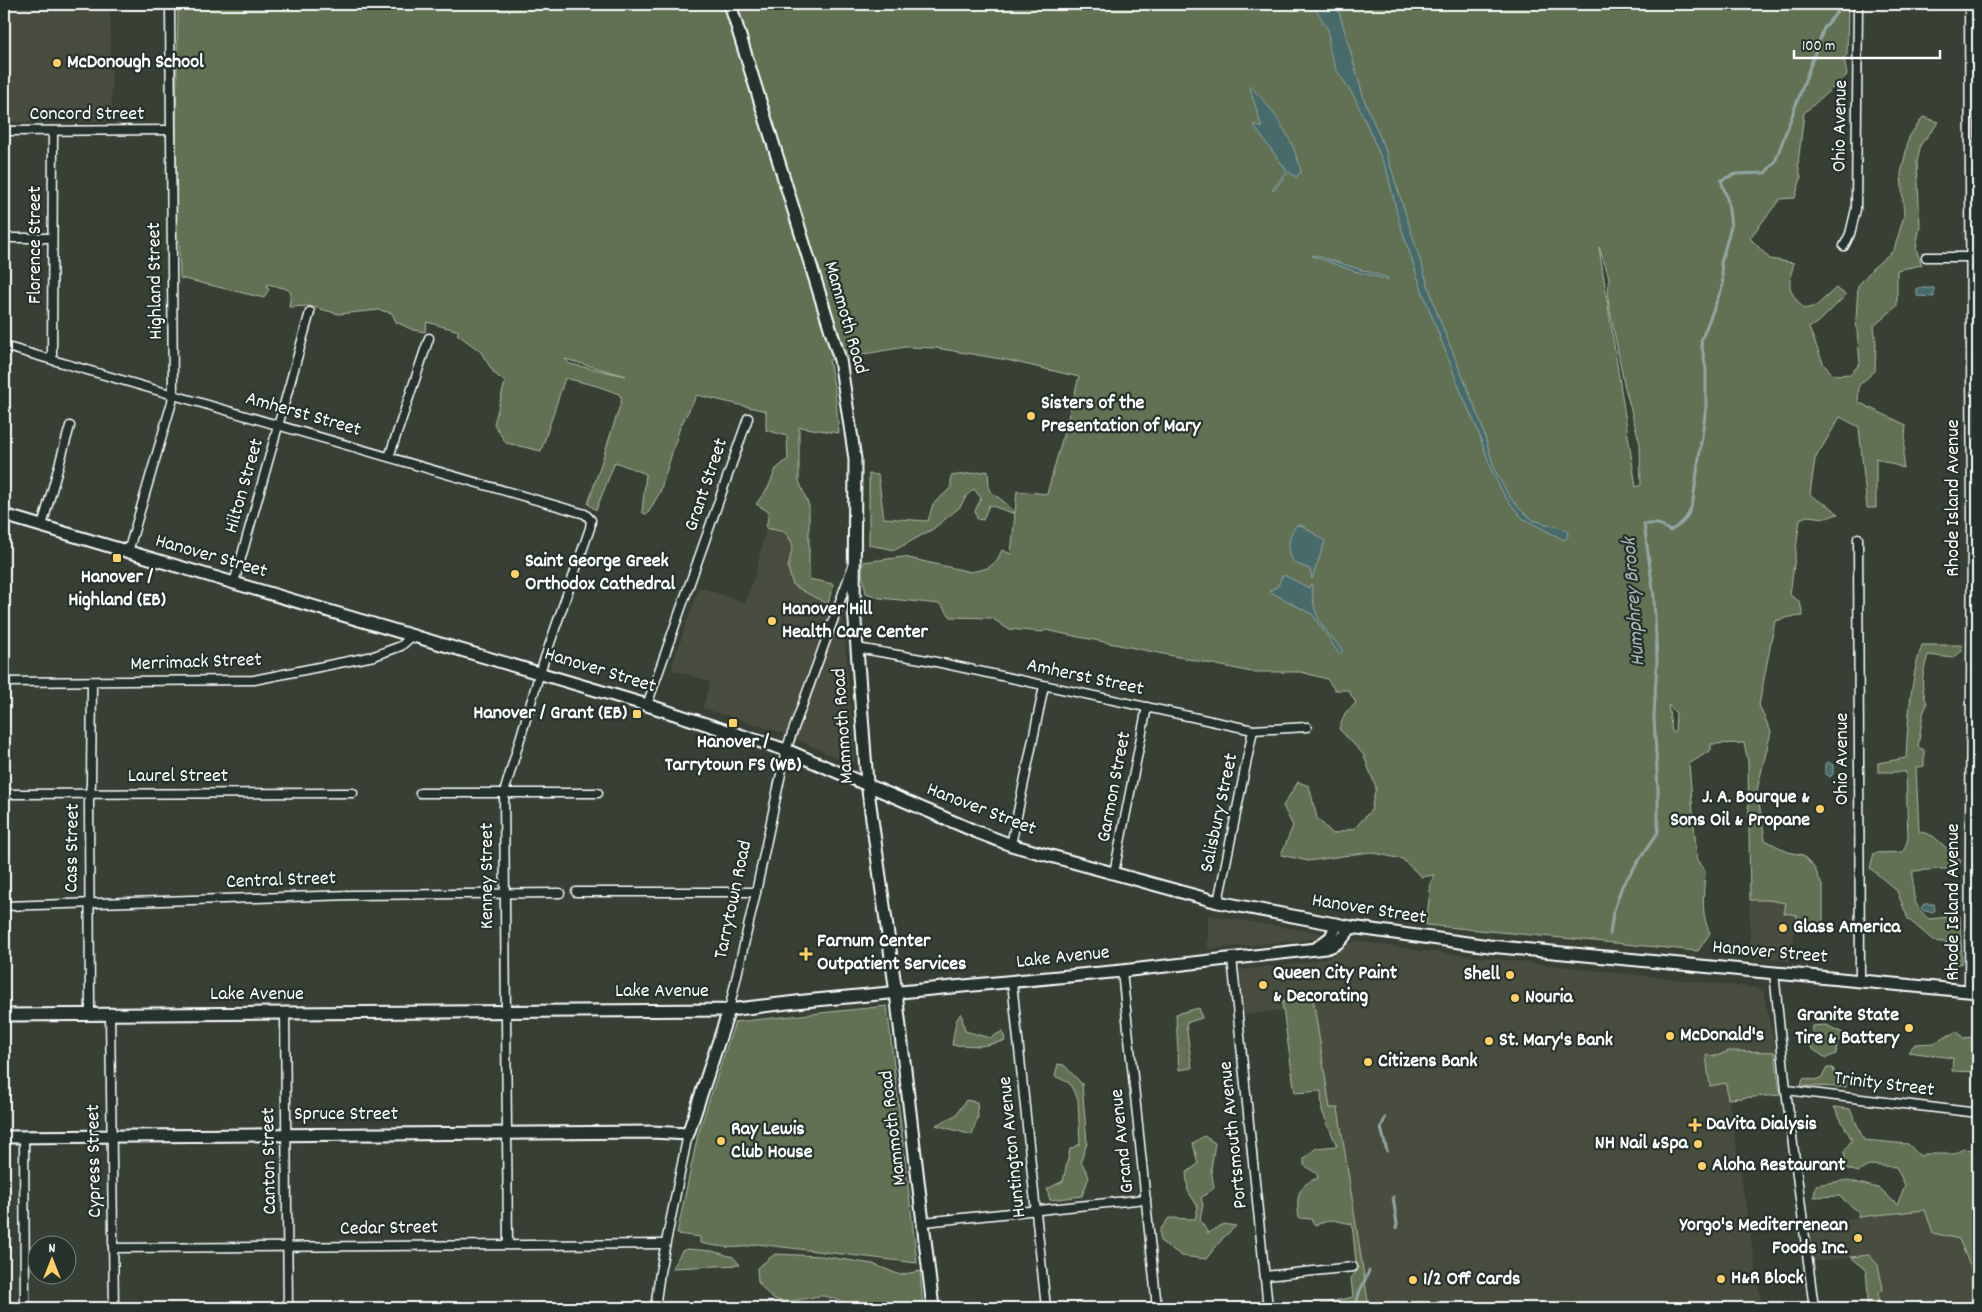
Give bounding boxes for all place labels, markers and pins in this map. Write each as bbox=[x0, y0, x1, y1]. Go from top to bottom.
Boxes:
place label: McDonough School bbox=[67, 49, 204, 77]
marker: McDonough School bbox=[51, 57, 63, 69]
place label: Sisters of the Presentation of Mary bbox=[1041, 390, 1201, 441]
marker: Sisters of the Presentation of Mary bbox=[1025, 410, 1037, 422]
place label: Saint George Greek Orthodox Cathedral bbox=[525, 548, 675, 599]
marker: Hanover / Highland (EB) bbox=[111, 552, 123, 564]
place label: Hanover / Highland (EB) bbox=[68, 564, 166, 615]
marker: Saint George Greek Orthodox Cathedral bbox=[509, 568, 521, 580]
place label: Hanover Hill Health Care Center bbox=[782, 596, 928, 647]
marker: Hanover Hill Health Care Center bbox=[766, 615, 778, 627]
place label: Hanover / Grant (EB) bbox=[473, 700, 627, 728]
marker: Hanover / Grant (EB) bbox=[631, 708, 643, 720]
marker: Hanover / Tarrytown FS (WB) bbox=[727, 717, 739, 729]
place label: Hanover / Tarrytown FS (WB) bbox=[665, 729, 801, 780]
place label: J. A. Bourque & Sons Oil & Propane bbox=[1670, 784, 1810, 835]
marker: J. A. Bourque & Sons Oil & Propane bbox=[1814, 803, 1826, 815]
place label: Glass America bbox=[1793, 914, 1901, 942]
marker: Glass America bbox=[1777, 922, 1789, 934]
place label: Farnum Center Outpatient Services bbox=[817, 928, 966, 979]
marker: Farnum Center Outpatient Services bbox=[799, 947, 813, 961]
place label: Queen City Paint & Decorating bbox=[1273, 960, 1398, 1011]
place label: Shell bbox=[1464, 961, 1500, 989]
marker: Shell bbox=[1504, 969, 1516, 981]
marker: Queen City Paint & Decorating bbox=[1257, 979, 1269, 991]
place label: Nouria bbox=[1525, 984, 1573, 1012]
marker: Nouria bbox=[1509, 992, 1521, 1004]
place label: Granite State Tire & Battery bbox=[1795, 1002, 1900, 1053]
place label: McDonald's bbox=[1680, 1022, 1764, 1050]
marker: Granite State Tire & Battery bbox=[1903, 1022, 1915, 1034]
place label: St. Mary's Bank bbox=[1499, 1027, 1613, 1055]
marker: McDonald's bbox=[1664, 1030, 1676, 1042]
marker: St. Mary's Bank bbox=[1483, 1035, 1495, 1047]
place label: Citizens Bank bbox=[1378, 1048, 1478, 1076]
marker: Citizens Bank bbox=[1362, 1056, 1374, 1068]
place label: DaVita Dialysis bbox=[1706, 1111, 1817, 1139]
place label: Ray Lewis Club House bbox=[731, 1116, 813, 1167]
marker: DaVita Dialysis bbox=[1688, 1118, 1702, 1132]
place label: NH Nail &Spa bbox=[1595, 1130, 1689, 1158]
marker: Ray Lewis Club House bbox=[715, 1135, 727, 1147]
marker: NH Nail &Spa bbox=[1692, 1138, 1704, 1150]
place label: Aloha Restaurant bbox=[1712, 1152, 1846, 1180]
marker: Aloha Restaurant bbox=[1696, 1160, 1708, 1172]
place label: Yorgo's Mediterrenean Foods Inc. bbox=[1679, 1212, 1848, 1263]
marker: Yorgo's Mediterrenean Foods Inc. bbox=[1852, 1232, 1864, 1244]
place label: H&R Block bbox=[1731, 1265, 1804, 1293]
place label: 1/2 Off Cards bbox=[1423, 1266, 1520, 1294]
marker: H&R Block bbox=[1715, 1273, 1727, 1285]
marker: 1/2 Off Cards bbox=[1407, 1274, 1419, 1286]

